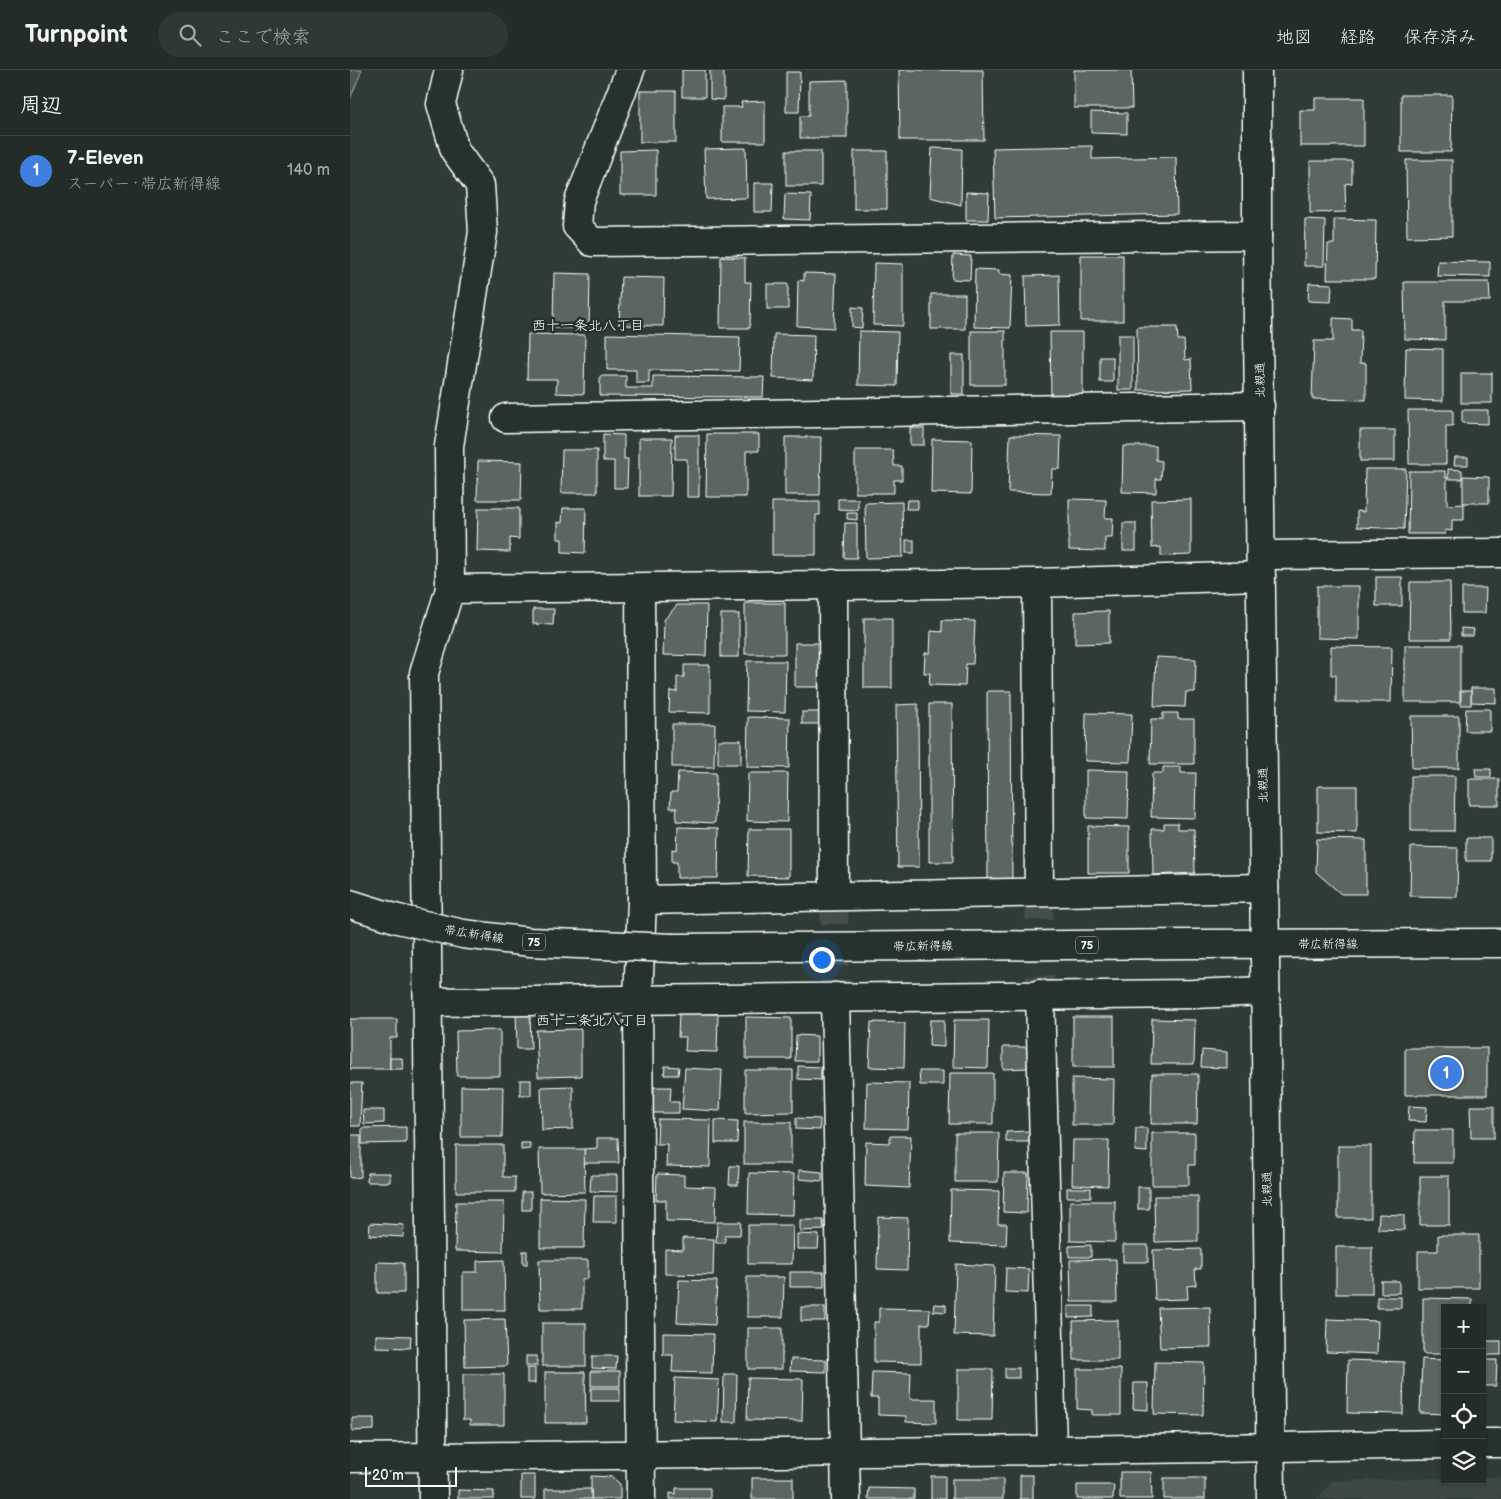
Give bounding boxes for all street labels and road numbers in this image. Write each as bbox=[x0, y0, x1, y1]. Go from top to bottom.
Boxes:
street label: 北親通 bbox=[1253, 362, 1268, 398]
street label: 北親通 bbox=[1256, 767, 1271, 803]
street label: 帯広新得線 bbox=[443, 922, 505, 947]
road number: 75 bbox=[523, 934, 545, 950]
road number: 75 bbox=[1076, 936, 1098, 954]
street label: 帯広新得線 bbox=[1298, 937, 1358, 952]
street label: 帯広新得線 bbox=[893, 938, 953, 955]
street label: 北親通 bbox=[1260, 1171, 1275, 1207]

